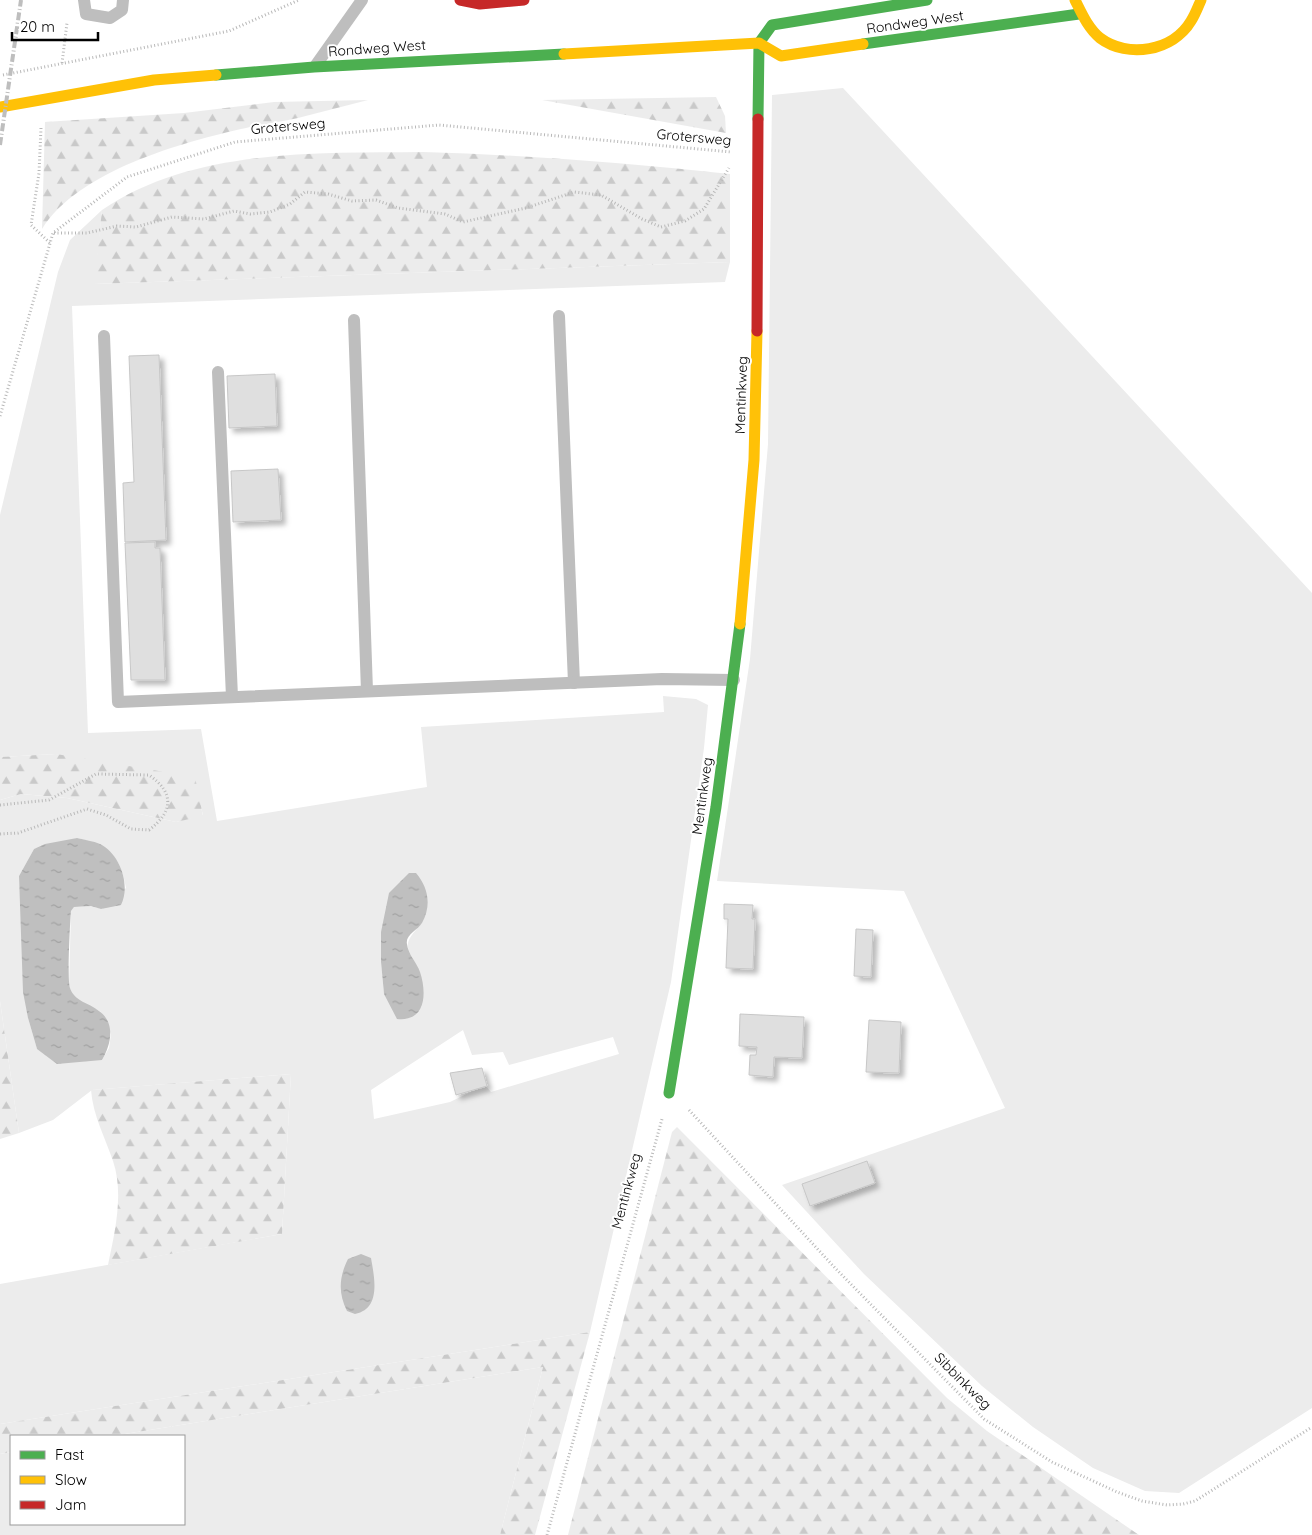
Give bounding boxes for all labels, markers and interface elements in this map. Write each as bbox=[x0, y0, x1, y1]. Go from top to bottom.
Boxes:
street label: Rondweg West bbox=[865, 6, 965, 38]
scale bar bbox=[12, 10, 99, 42]
text: 20 m bbox=[20, 17, 55, 36]
street label: Rondweg West bbox=[328, 36, 427, 60]
street label: Grotersweg bbox=[250, 114, 326, 138]
street label: Grotersweg bbox=[656, 125, 732, 149]
street label: Mentinkweg bbox=[731, 356, 751, 434]
street label: Mentinkweg bbox=[688, 756, 716, 836]
street label: Mentinkweg bbox=[607, 1151, 645, 1231]
street label: Sibbinkweg bbox=[931, 1349, 995, 1413]
legend bbox=[10, 1435, 185, 1525]
text: Fast bbox=[55, 1445, 84, 1464]
text: Slow bbox=[55, 1470, 87, 1489]
text: Jam bbox=[55, 1495, 86, 1514]

